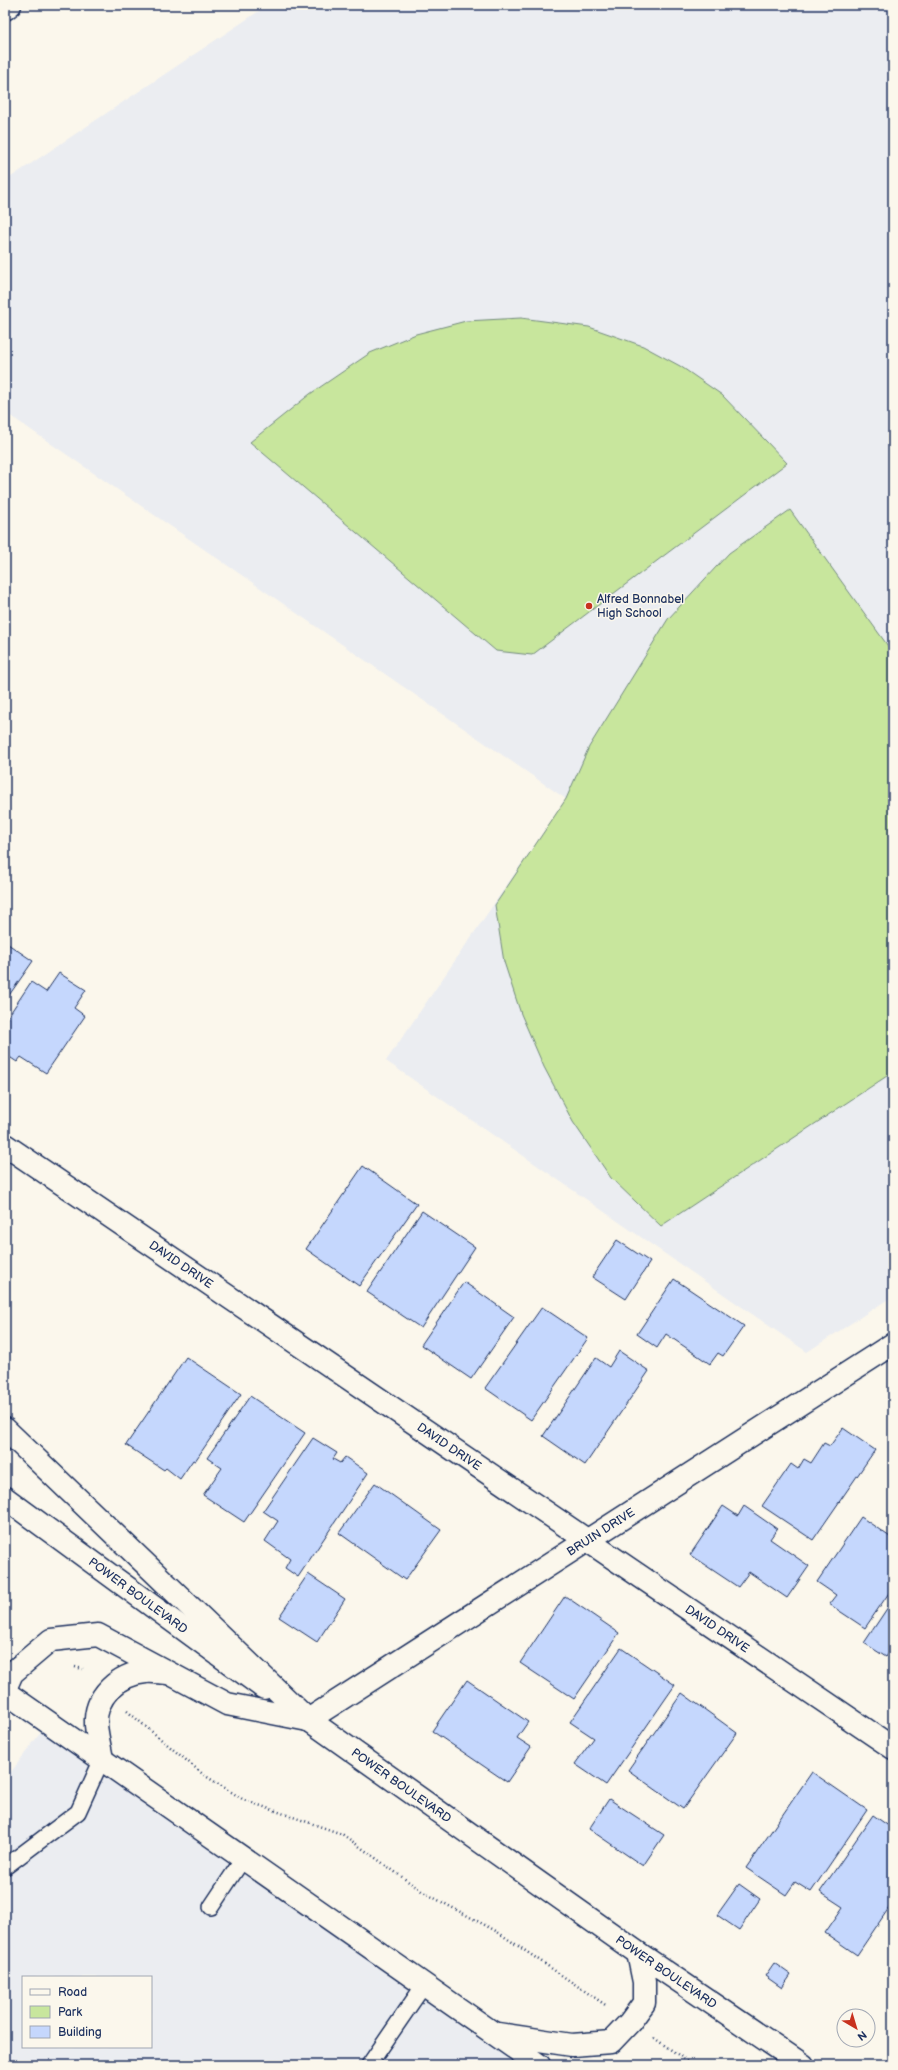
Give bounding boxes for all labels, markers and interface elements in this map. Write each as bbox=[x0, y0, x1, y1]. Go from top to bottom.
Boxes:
place label: Alfred Bonnabel High School bbox=[597, 592, 684, 621]
marker: Alfred Bonnabel High School bbox=[584, 601, 594, 611]
street label: DAVID DRIVE bbox=[146, 1238, 216, 1292]
street label: DAVID DRIVE bbox=[414, 1420, 484, 1474]
street label: BRUIN DRIVE bbox=[564, 1504, 638, 1559]
street label: POWER BOULEVARD bbox=[86, 1554, 191, 1637]
street label: DAVID DRIVE bbox=[682, 1602, 752, 1656]
street label: POWER BOULEVARD bbox=[348, 1745, 455, 1826]
street label: POWER BOULEVARD bbox=[613, 1932, 720, 2012]
legend bbox=[22, 1976, 152, 2048]
text: Road bbox=[58, 1985, 87, 2000]
text: Park bbox=[58, 2005, 82, 2020]
north arrow bbox=[836, 2008, 876, 2048]
text: Building bbox=[58, 2025, 102, 2040]
text: N bbox=[855, 2028, 869, 2043]

